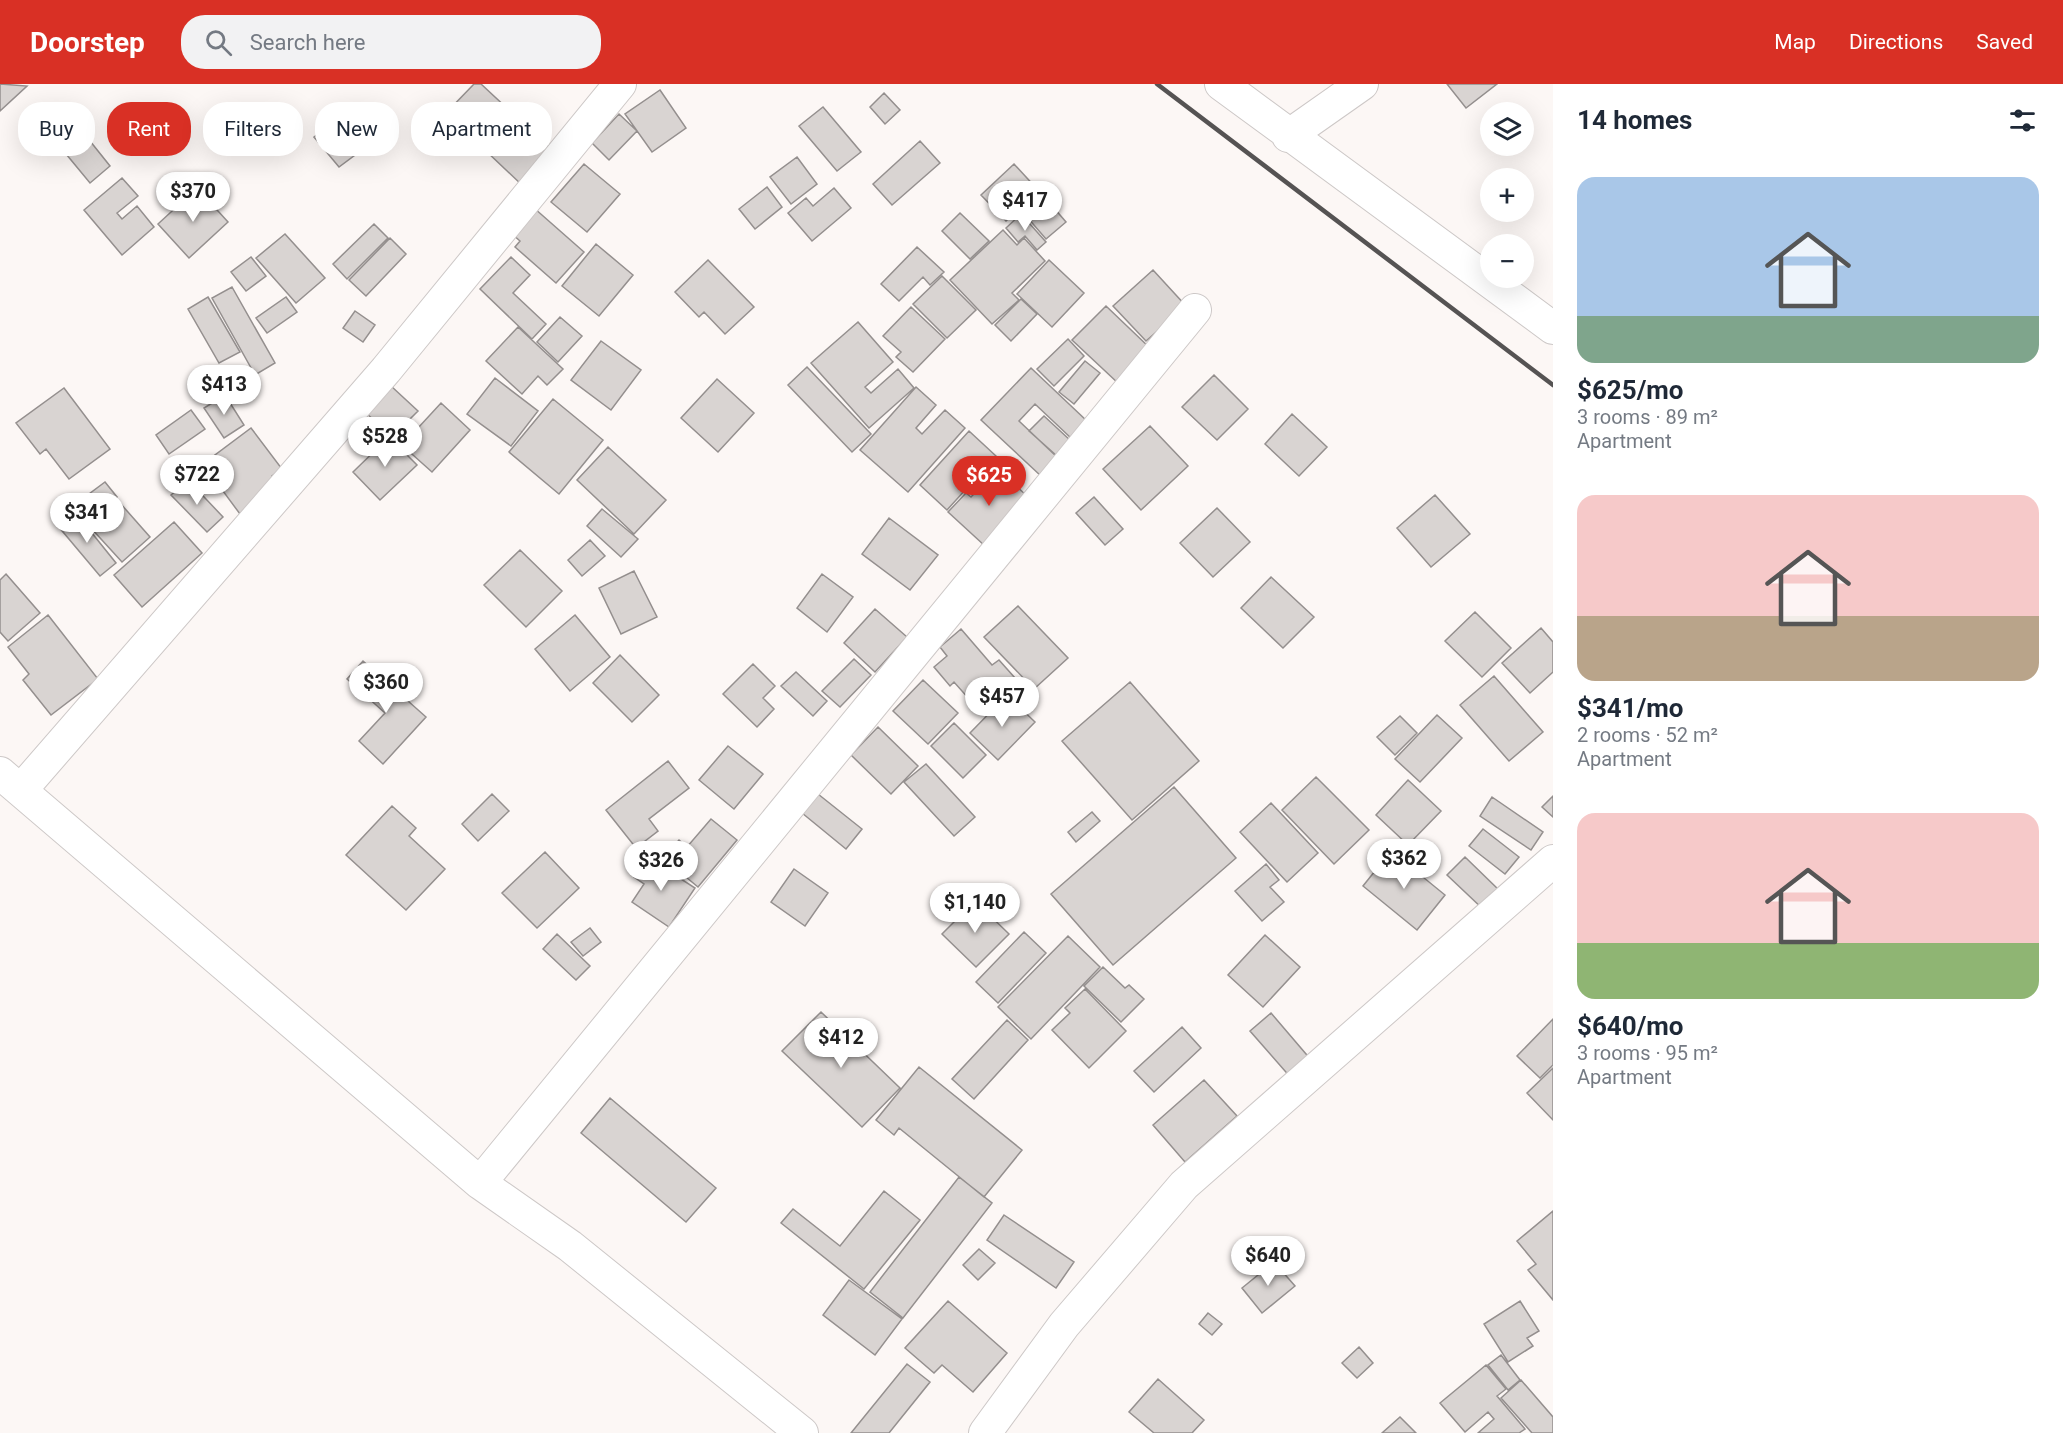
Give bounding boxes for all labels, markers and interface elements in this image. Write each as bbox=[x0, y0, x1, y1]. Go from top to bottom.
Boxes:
search box bbox=[181, 15, 601, 69]
text: Doorstep bbox=[30, 26, 145, 59]
icon: search bbox=[202, 26, 235, 59]
text: Search here bbox=[250, 30, 366, 55]
text: Map bbox=[1774, 30, 1816, 54]
text: Directions bbox=[1849, 30, 1943, 54]
text: Saved bbox=[1976, 30, 2033, 54]
chip: Buy bbox=[18, 102, 95, 156]
chip: Rent bbox=[107, 102, 191, 156]
chip: Filters bbox=[203, 102, 303, 156]
chip: New bbox=[315, 102, 399, 156]
chip: Apartment bbox=[411, 102, 552, 156]
map controls bbox=[1480, 102, 1534, 288]
button: layers bbox=[1480, 102, 1534, 156]
icon: filters bbox=[2006, 104, 2039, 137]
text: 14 homes bbox=[1577, 105, 1692, 135]
button: + bbox=[1480, 168, 1534, 222]
pin: $370 bbox=[157, 172, 229, 223]
text: $370 bbox=[170, 179, 216, 203]
pin: $417 bbox=[989, 181, 1061, 232]
text: $417 bbox=[1002, 188, 1048, 212]
icon: home bbox=[1754, 216, 1862, 324]
button: − bbox=[1480, 234, 1534, 288]
pin: $413 bbox=[188, 365, 260, 416]
text: $413 bbox=[201, 372, 247, 396]
text: $625/mo bbox=[1577, 375, 1684, 405]
text: 3 rooms · 89 m² bbox=[1577, 405, 1718, 429]
pin: $528 bbox=[349, 417, 421, 468]
text: $528 bbox=[362, 424, 408, 448]
text: Apartment bbox=[1577, 429, 1672, 453]
pin: $722 bbox=[161, 455, 233, 506]
pin: $625 bbox=[953, 456, 1025, 507]
text: $722 bbox=[174, 462, 220, 486]
text: $625 bbox=[966, 463, 1012, 487]
pin: $341 bbox=[51, 493, 123, 544]
text: $341 bbox=[64, 500, 110, 524]
icon: home bbox=[1754, 534, 1862, 642]
pin: $360 bbox=[350, 663, 422, 714]
text: $360 bbox=[363, 670, 409, 694]
pin: $457 bbox=[966, 677, 1038, 728]
text: $457 bbox=[979, 684, 1025, 708]
text: $341/mo bbox=[1577, 693, 1684, 723]
text: 2 rooms · 52 m² bbox=[1577, 723, 1718, 747]
text: Apartment bbox=[1577, 747, 1672, 771]
pin: $362 bbox=[1368, 839, 1440, 890]
pin: $326 bbox=[625, 841, 697, 892]
text: $362 bbox=[1381, 846, 1427, 870]
text: $326 bbox=[638, 848, 684, 872]
icon: home bbox=[1754, 852, 1862, 960]
pin: $1,140 bbox=[926, 883, 1024, 934]
text: $1,140 bbox=[944, 890, 1006, 914]
text: $640/mo bbox=[1577, 1011, 1684, 1041]
pin: $412 bbox=[805, 1018, 877, 1069]
text: $412 bbox=[818, 1025, 864, 1049]
text: 3 rooms · 95 m² bbox=[1577, 1041, 1718, 1065]
text: Apartment bbox=[1577, 1065, 1672, 1089]
pin: $640 bbox=[1232, 1236, 1304, 1287]
text: $640 bbox=[1245, 1243, 1291, 1267]

